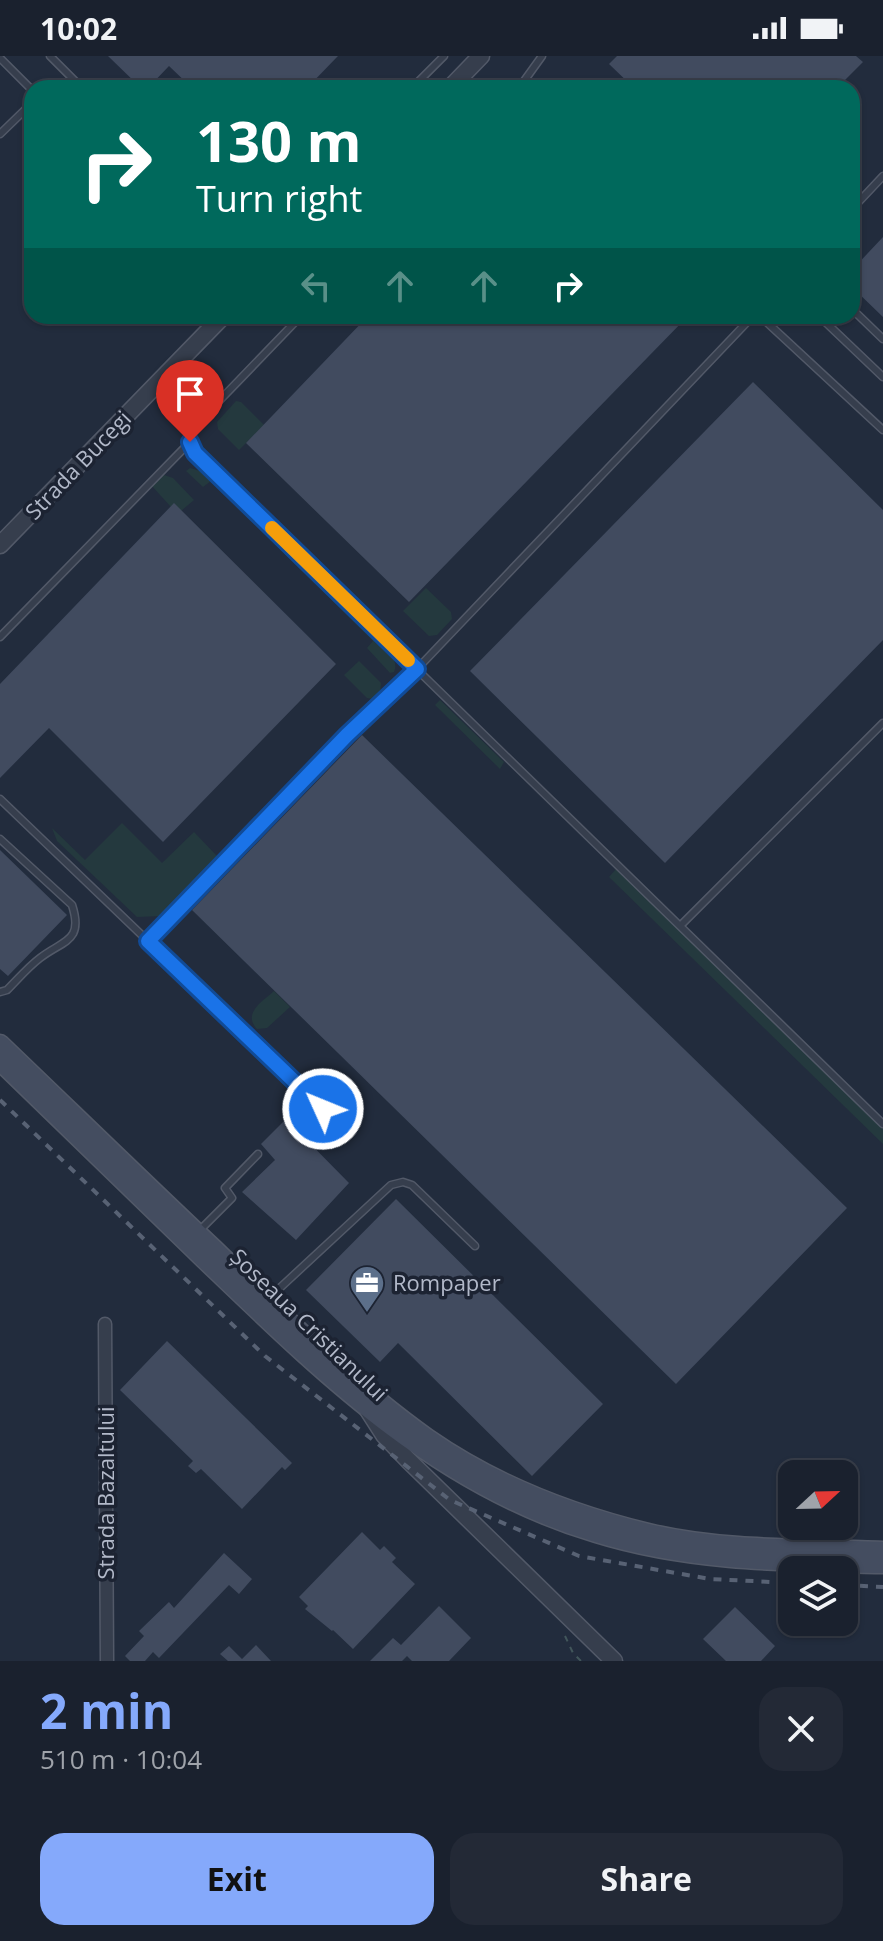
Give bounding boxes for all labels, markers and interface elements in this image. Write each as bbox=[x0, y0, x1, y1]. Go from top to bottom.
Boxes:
text: 10:02 bbox=[40, 8, 117, 49]
text: 130 m bbox=[196, 102, 362, 178]
icon: right bbox=[64, 112, 168, 216]
text: Turn right bbox=[196, 174, 362, 223]
icon: left bbox=[294, 264, 338, 308]
icon: ahead bbox=[378, 264, 422, 308]
icon: ahead bbox=[462, 264, 506, 308]
icon: right bbox=[546, 264, 590, 308]
pin bbox=[156, 360, 224, 442]
icon: arrive bbox=[168, 372, 212, 416]
street label: Strada Bucegi bbox=[18, 403, 137, 525]
position arrow bbox=[281, 1067, 365, 1151]
street label: Șoseaua Cristianului bbox=[225, 1241, 395, 1407]
office icon: Rompaper bbox=[348, 1264, 386, 1314]
place label: Rompaper bbox=[393, 1267, 501, 1297]
street label: Strada Bazaltului bbox=[90, 1407, 120, 1579]
north arrow bbox=[778, 1460, 858, 1540]
map controls bbox=[778, 1460, 858, 1636]
button: layers bbox=[778, 1556, 858, 1636]
text: 2 min bbox=[40, 1678, 173, 1743]
button: close bbox=[759, 1687, 843, 1771]
text: 510 m · 10:04 bbox=[40, 1741, 202, 1777]
button: Exit bbox=[40, 1833, 434, 1925]
button: Share bbox=[450, 1833, 843, 1925]

